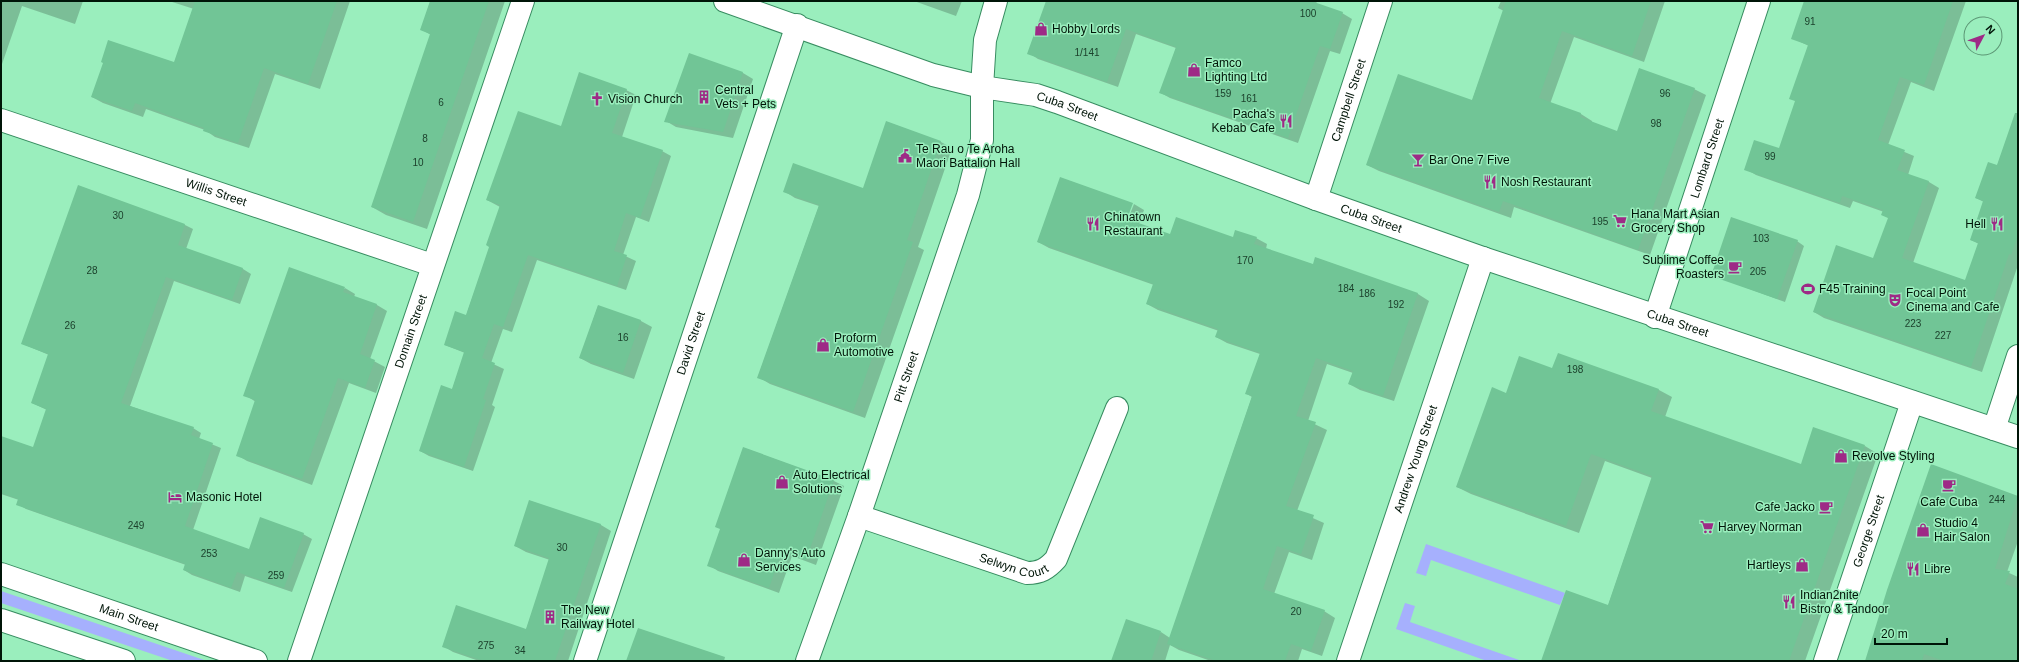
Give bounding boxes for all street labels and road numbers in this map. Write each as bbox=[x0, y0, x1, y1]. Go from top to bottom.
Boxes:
street label: Campbell Street bbox=[1328, 56, 1369, 143]
street label: Cuba Street bbox=[1035, 89, 1100, 124]
street label: Lombard Street bbox=[1688, 116, 1727, 200]
street label: Willis Street bbox=[184, 176, 249, 209]
street label: Cuba Street bbox=[1339, 201, 1404, 236]
street label: Domain Street bbox=[392, 292, 430, 370]
street label: Cuba Street bbox=[1645, 306, 1711, 340]
street label: David Street bbox=[674, 309, 708, 377]
street label: Pitt Street bbox=[891, 349, 922, 404]
street label: Andrew Young Street bbox=[1391, 403, 1440, 515]
street label: George Street bbox=[1850, 492, 1887, 569]
street label: Selwyn Court bbox=[977, 550, 1051, 580]
street label: Main Street bbox=[97, 601, 161, 634]

